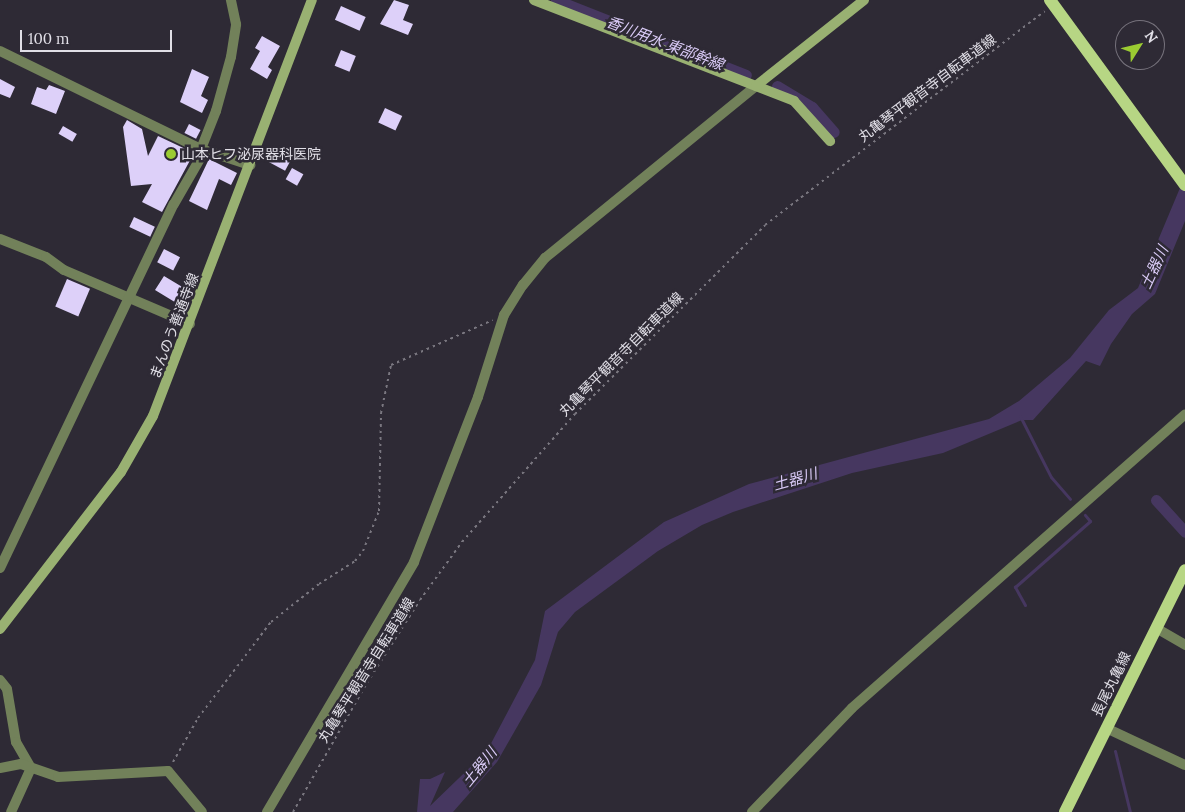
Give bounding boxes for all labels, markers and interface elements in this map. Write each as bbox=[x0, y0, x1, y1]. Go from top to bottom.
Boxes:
water label: 香川用水 東部幹線 bbox=[604, 12, 726, 74]
scale bar bbox=[22, 20, 175, 52]
north arrow bbox=[1115, 20, 1165, 70]
text: N bbox=[1141, 27, 1162, 46]
text: 100 m bbox=[28, 29, 69, 48]
street label: 丸亀琴平観音寺自転車道線 bbox=[855, 31, 999, 145]
place label: 山本ヒフ泌尿器科医院 bbox=[181, 146, 321, 162]
marker: 山本ヒフ泌尿器科医院 bbox=[165, 148, 177, 160]
water label: 土器川 bbox=[1136, 243, 1172, 291]
street label: まんのう善通寺線 bbox=[146, 271, 202, 381]
street label: 丸亀琴平観音寺自転車道線 bbox=[556, 289, 686, 419]
water label: 土器川 bbox=[771, 464, 819, 494]
street label: 丸亀琴平観音寺自転車道線 bbox=[314, 594, 418, 746]
street label: 長尾丸亀線 bbox=[1088, 649, 1134, 719]
water label: 土器川 bbox=[458, 744, 500, 790]

